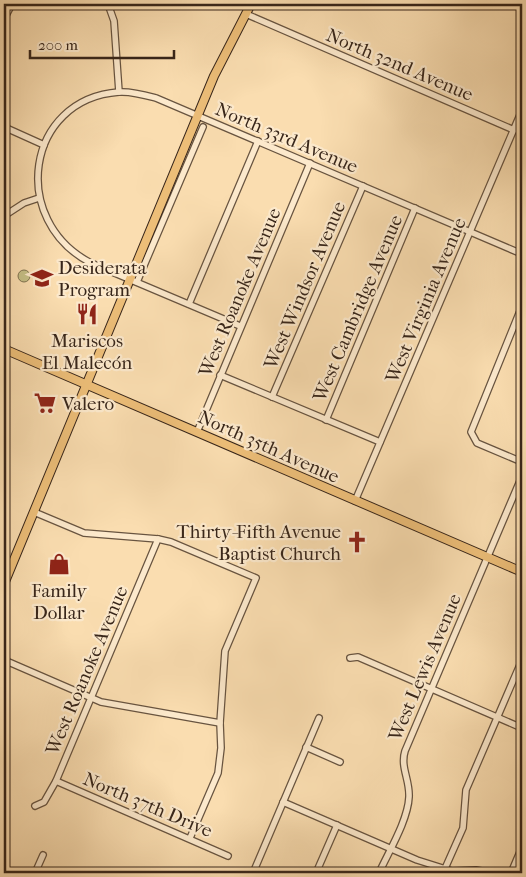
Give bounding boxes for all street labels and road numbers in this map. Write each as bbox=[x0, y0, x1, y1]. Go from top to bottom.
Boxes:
street label: North 32nd Avenue bbox=[323, 24, 476, 106]
street label: North 33rd Avenue bbox=[212, 98, 361, 178]
street label: West Windsor Avenue bbox=[259, 198, 350, 373]
street label: West Roanoke Avenue bbox=[194, 205, 285, 381]
street label: West Cambridge Avenue bbox=[308, 212, 407, 406]
street label: West Virginia Avenue bbox=[381, 214, 471, 387]
street label: North 35th Avenue bbox=[195, 406, 343, 488]
street label: West Roanoke Avenue bbox=[41, 583, 132, 759]
street label: West Lewis Avenue bbox=[384, 591, 466, 745]
street label: North 37th Drive bbox=[80, 768, 216, 842]

